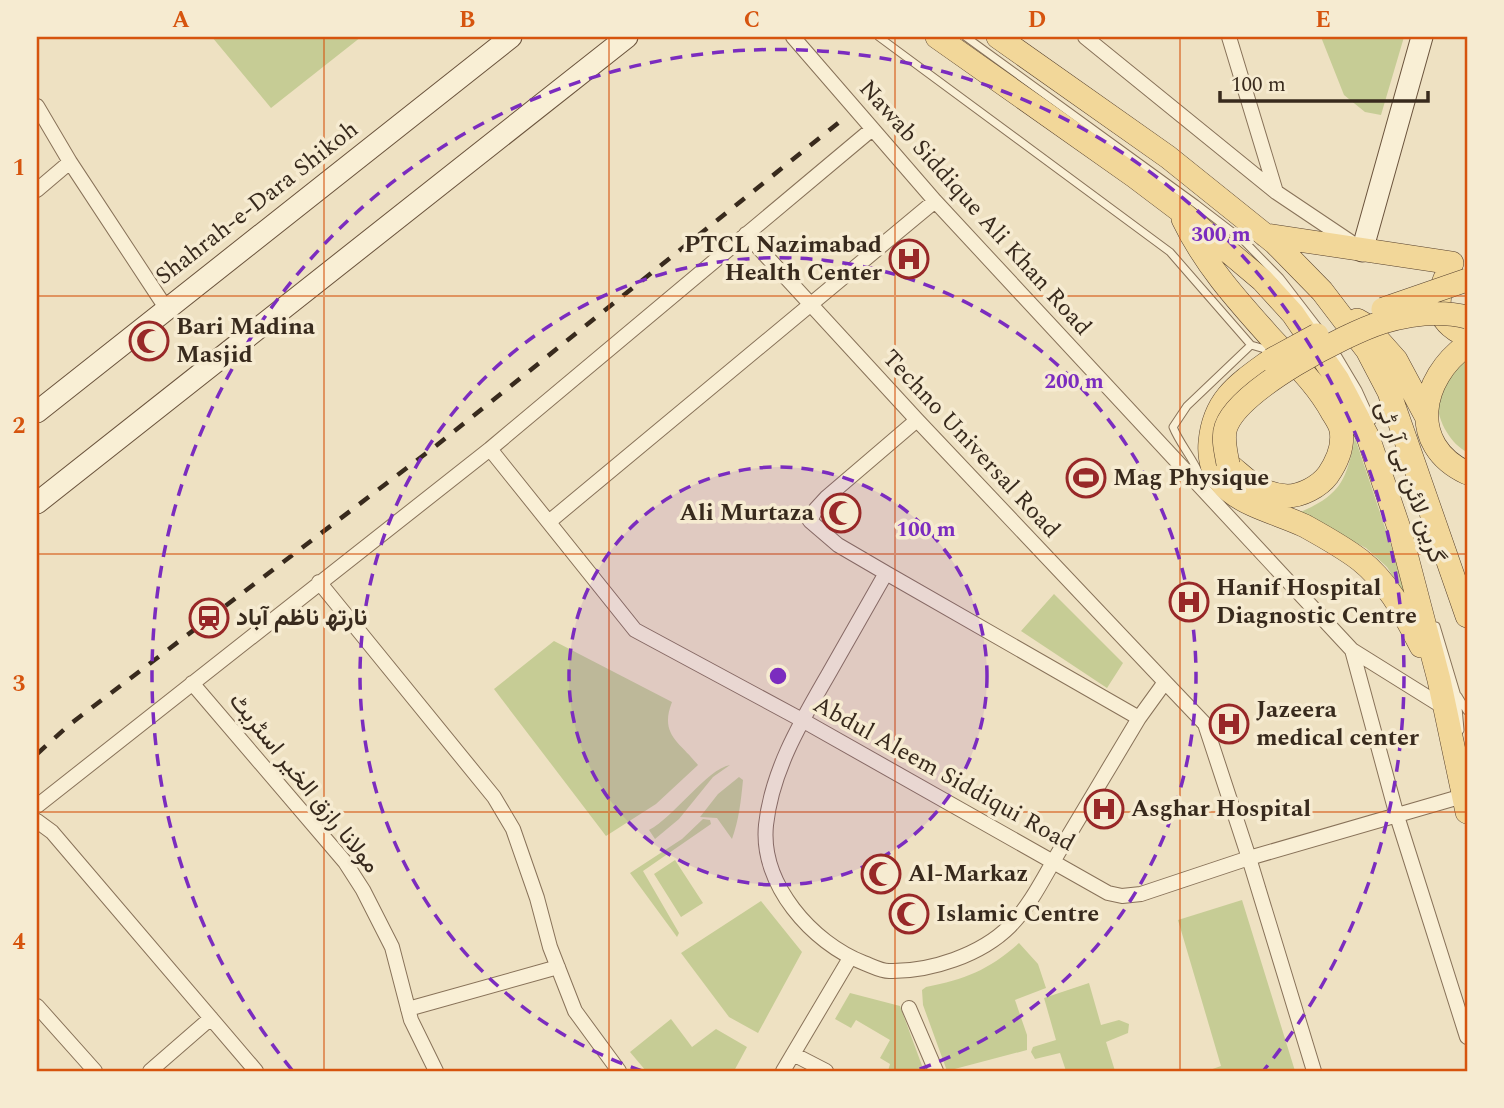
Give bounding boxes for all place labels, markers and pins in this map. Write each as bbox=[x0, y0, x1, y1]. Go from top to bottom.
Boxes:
place label: PTCL Nazimabad Health Center bbox=[684, 227, 883, 291]
hospital icon: PTCL Nazimabad Health Center bbox=[888, 238, 930, 280]
place label: Bari Madina Masjid bbox=[176, 309, 316, 373]
mosque icon: Bari Madina Masjid bbox=[128, 320, 170, 362]
sports icon: Mag Physique bbox=[1065, 457, 1107, 499]
place label: Mag Physique bbox=[1113, 460, 1269, 496]
mosque icon: Ali Murtaza bbox=[820, 492, 862, 534]
place label: Ali Murtaza bbox=[680, 495, 815, 531]
place label: Hanif Hospital Diagnostic Centre bbox=[1216, 570, 1417, 634]
hospital icon: Hanif Hospital Diagnostic Centre bbox=[1168, 581, 1210, 623]
station icon: نارتھ ناظم آباد bbox=[188, 597, 230, 639]
place label: نارتھ ناظم آباد bbox=[236, 600, 367, 636]
centre of rings bbox=[766, 664, 790, 688]
place label: Jazeera medical center bbox=[1256, 692, 1420, 756]
hospital icon: Jazeera medical center bbox=[1208, 703, 1250, 745]
hospital icon: Asghar Hospital bbox=[1083, 788, 1125, 830]
place label: Asghar Hospital bbox=[1131, 791, 1311, 827]
mosque icon: Al-Markaz bbox=[860, 853, 902, 895]
place label: Al-Markaz bbox=[908, 856, 1028, 892]
mosque icon: Islamic Centre bbox=[888, 893, 930, 935]
place label: Islamic Centre bbox=[936, 896, 1099, 932]

